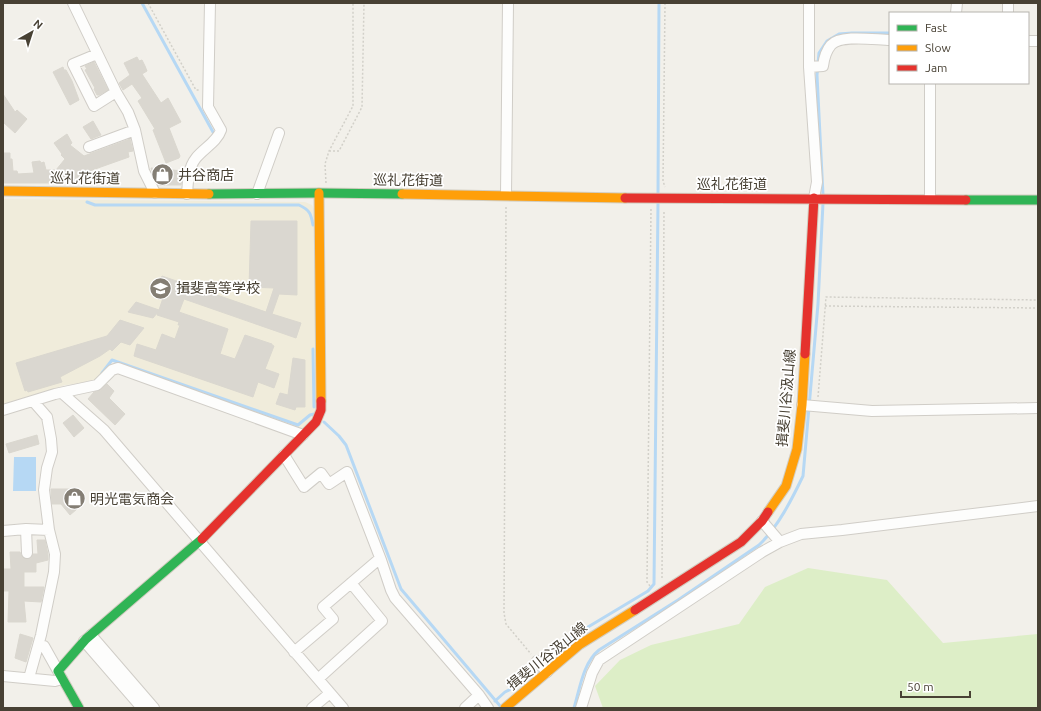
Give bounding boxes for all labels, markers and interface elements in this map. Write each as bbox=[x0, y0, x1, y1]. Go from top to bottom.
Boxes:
north arrow bbox=[12, 12, 52, 52]
legend bbox=[889, 12, 1029, 84]
text: N bbox=[31, 17, 45, 31]
text: Fast bbox=[925, 21, 947, 34]
text: Slow bbox=[925, 41, 951, 54]
text: Jam bbox=[925, 61, 947, 74]
shop icon: 井谷商店 bbox=[149, 162, 175, 188]
place label: 井谷商店 bbox=[178, 167, 234, 183]
street label: 巡礼花街道 bbox=[50, 169, 120, 187]
street label: 巡礼花街道 bbox=[373, 171, 443, 189]
street label: 巡礼花街道 bbox=[697, 176, 767, 192]
school or university icon: 揖斐高等学校 bbox=[147, 275, 173, 301]
place label: 揖斐高等学校 bbox=[176, 280, 260, 296]
street label: 揖斐川谷汲山線 bbox=[774, 348, 798, 448]
shop icon: 明光電気商会 bbox=[61, 486, 87, 512]
place label: 明光電気商会 bbox=[90, 491, 174, 507]
street label: 揖斐川谷汲山線 bbox=[504, 619, 590, 693]
scale bar bbox=[901, 673, 970, 699]
text: 50 m bbox=[907, 680, 934, 693]

